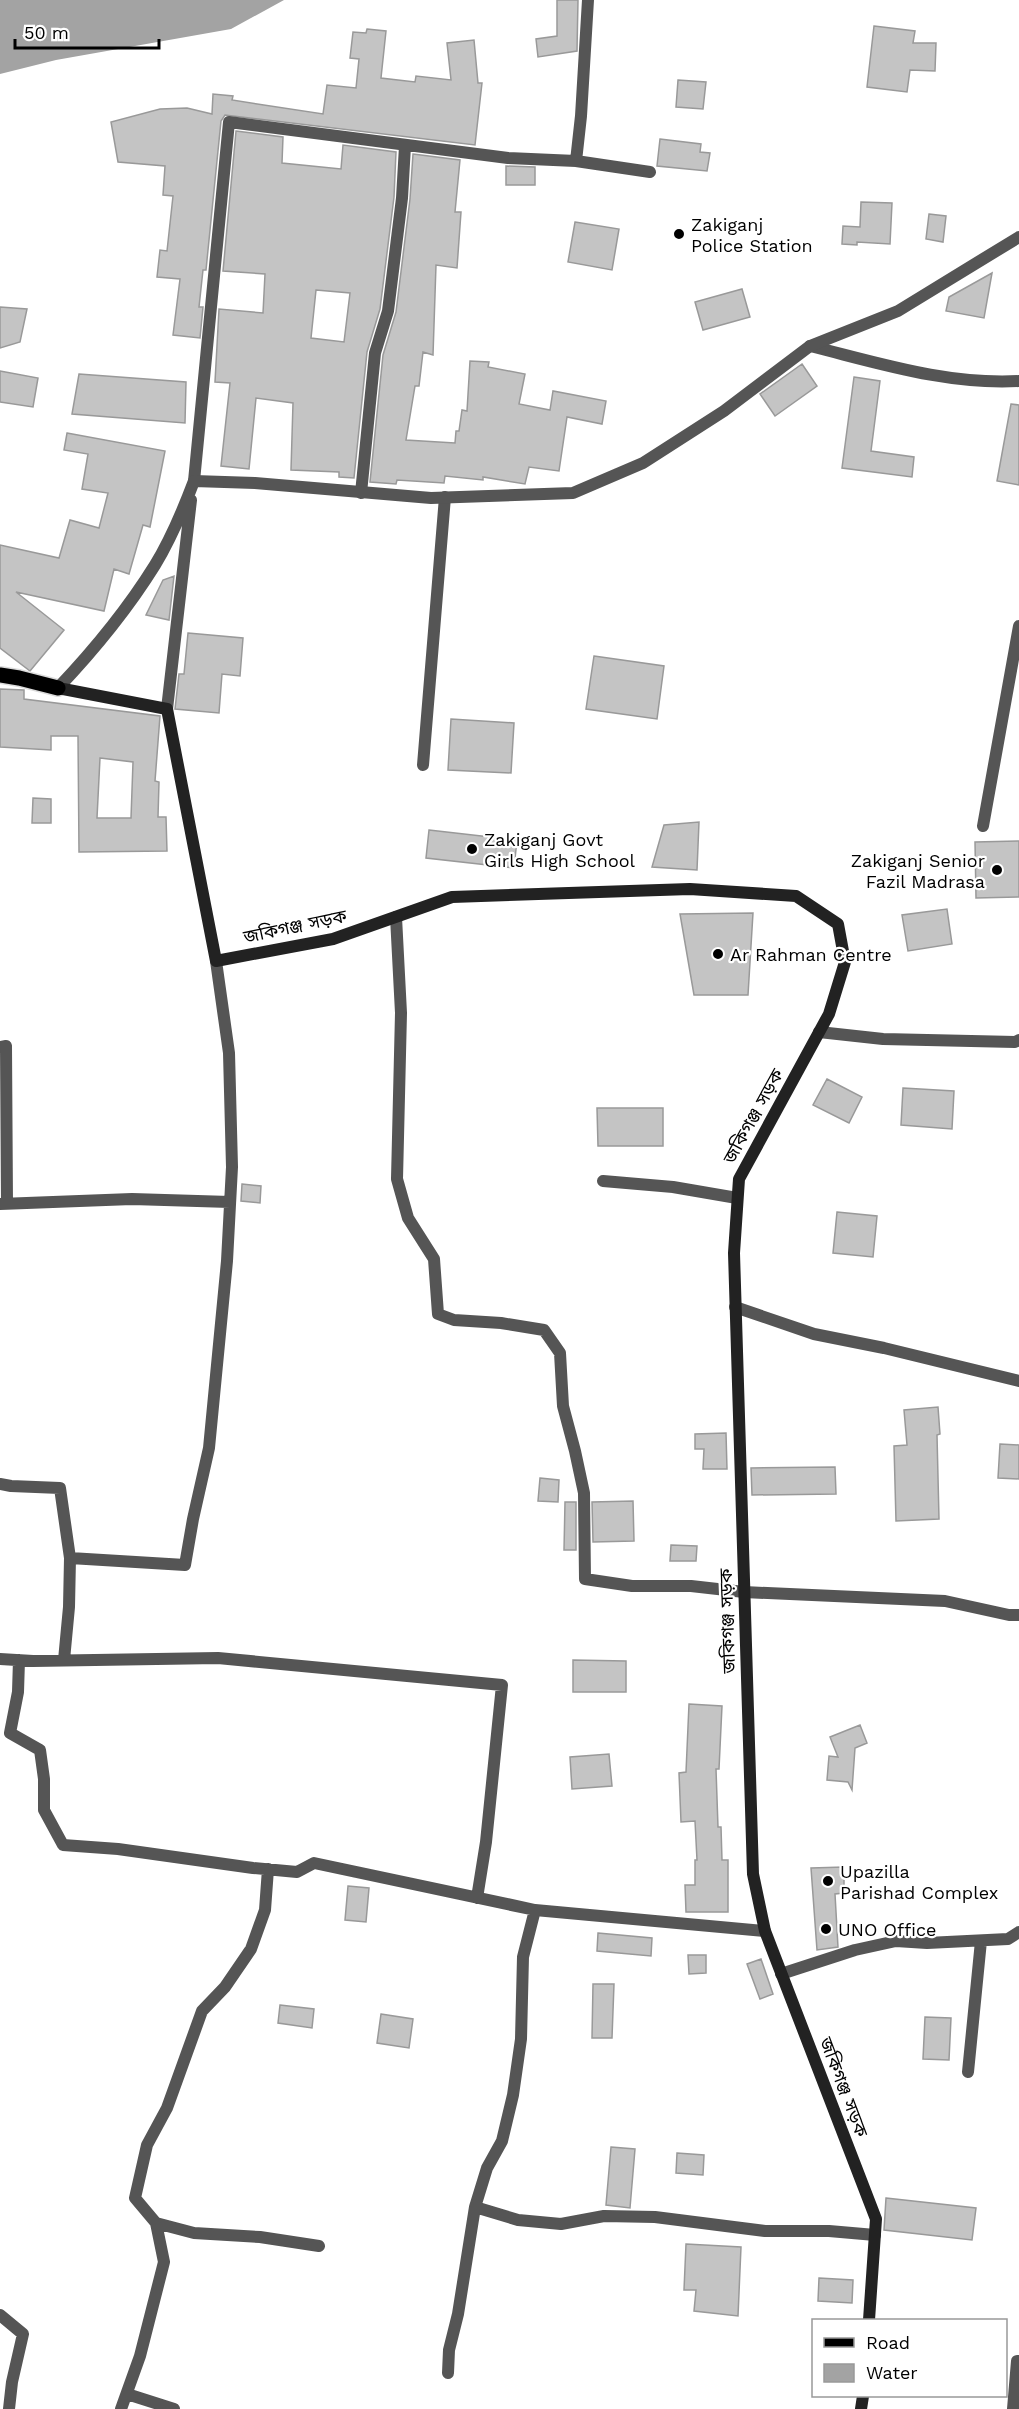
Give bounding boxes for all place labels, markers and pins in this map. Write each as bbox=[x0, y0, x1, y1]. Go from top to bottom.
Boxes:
place label: Zakiganj Police Station bbox=[691, 214, 813, 256]
marker: Zakiganj Police Station bbox=[672, 227, 686, 241]
place label: Zakiganj Govt Girls High School bbox=[484, 829, 636, 871]
marker: Zakiganj Govt Girls High School bbox=[465, 842, 479, 856]
place label: Zakiganj Senior Fazil Madrasa bbox=[851, 850, 985, 892]
marker: Zakiganj Senior Fazil Madrasa bbox=[990, 863, 1004, 877]
place label: Ar Rahman Centre bbox=[730, 944, 892, 965]
marker: Ar Rahman Centre bbox=[711, 947, 725, 961]
place label: Upazilla Parishad Complex bbox=[840, 1861, 998, 1903]
marker: Upazilla Parishad Complex bbox=[821, 1874, 835, 1888]
place label: UNO Office bbox=[838, 1919, 936, 1940]
marker: UNO Office bbox=[819, 1922, 833, 1936]

